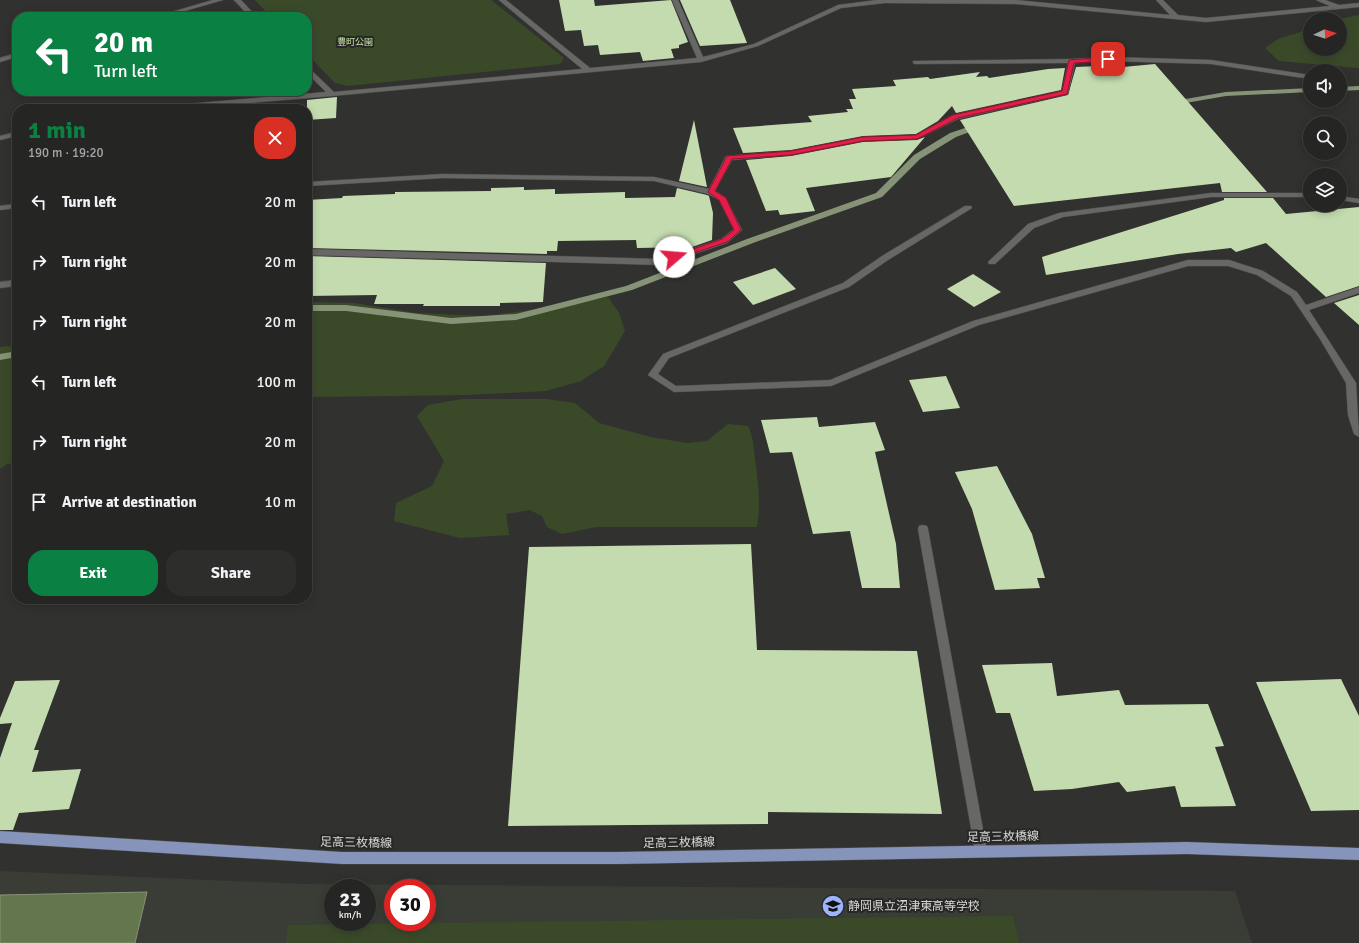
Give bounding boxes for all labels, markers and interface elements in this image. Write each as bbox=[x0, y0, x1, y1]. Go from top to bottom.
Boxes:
north arrow bbox=[1303, 12, 1347, 56]
map controls bbox=[1303, 12, 1347, 212]
text: 20 m bbox=[94, 26, 153, 60]
icon: left bbox=[28, 28, 80, 80]
park label: 豊町公園 bbox=[337, 37, 373, 48]
pin bbox=[1091, 42, 1125, 76]
icon: arrive bbox=[1097, 48, 1119, 70]
text: Turn left bbox=[94, 60, 157, 82]
button: sound bbox=[1303, 64, 1347, 108]
text: 1 min bbox=[28, 115, 86, 145]
button: search bbox=[1303, 116, 1347, 160]
button: close bbox=[254, 117, 296, 159]
text: 190 m · 19:20 bbox=[28, 145, 104, 161]
button: layers bbox=[1303, 168, 1347, 212]
icon: left bbox=[28, 191, 50, 213]
text: Turn left bbox=[62, 193, 116, 211]
text: 20 m bbox=[265, 193, 296, 211]
position arrow bbox=[653, 236, 695, 278]
icon: right bbox=[28, 251, 50, 273]
text: Turn right bbox=[62, 253, 127, 271]
text: 20 m bbox=[265, 253, 296, 271]
icon: right bbox=[28, 311, 50, 333]
text: Turn right bbox=[62, 313, 127, 331]
text: 20 m bbox=[265, 313, 296, 331]
icon: left bbox=[28, 371, 50, 393]
text: Turn left bbox=[62, 373, 116, 391]
text: 100 m bbox=[256, 373, 296, 391]
icon: right bbox=[28, 431, 50, 453]
text: Turn right bbox=[62, 433, 127, 451]
text: 20 m bbox=[265, 433, 296, 451]
icon: arrive bbox=[28, 491, 50, 513]
text: Arrive at destination bbox=[62, 493, 197, 511]
text: 10 m bbox=[265, 493, 296, 511]
button: Exit bbox=[28, 550, 158, 596]
button: Share bbox=[166, 550, 296, 596]
street label: 足高三枚橋線 bbox=[967, 829, 1039, 845]
street label: 足高三枚橋線 bbox=[320, 835, 392, 851]
street label: 足高三枚橋線 bbox=[643, 835, 715, 851]
speed limit sign: 30 bbox=[384, 879, 436, 931]
text: 23 bbox=[339, 887, 361, 912]
school or university icon: 静岡県立沼津東高等学校 bbox=[820, 893, 846, 919]
place label: 静岡県立沼津東高等学校 bbox=[848, 899, 980, 914]
text: km/h bbox=[339, 909, 361, 921]

